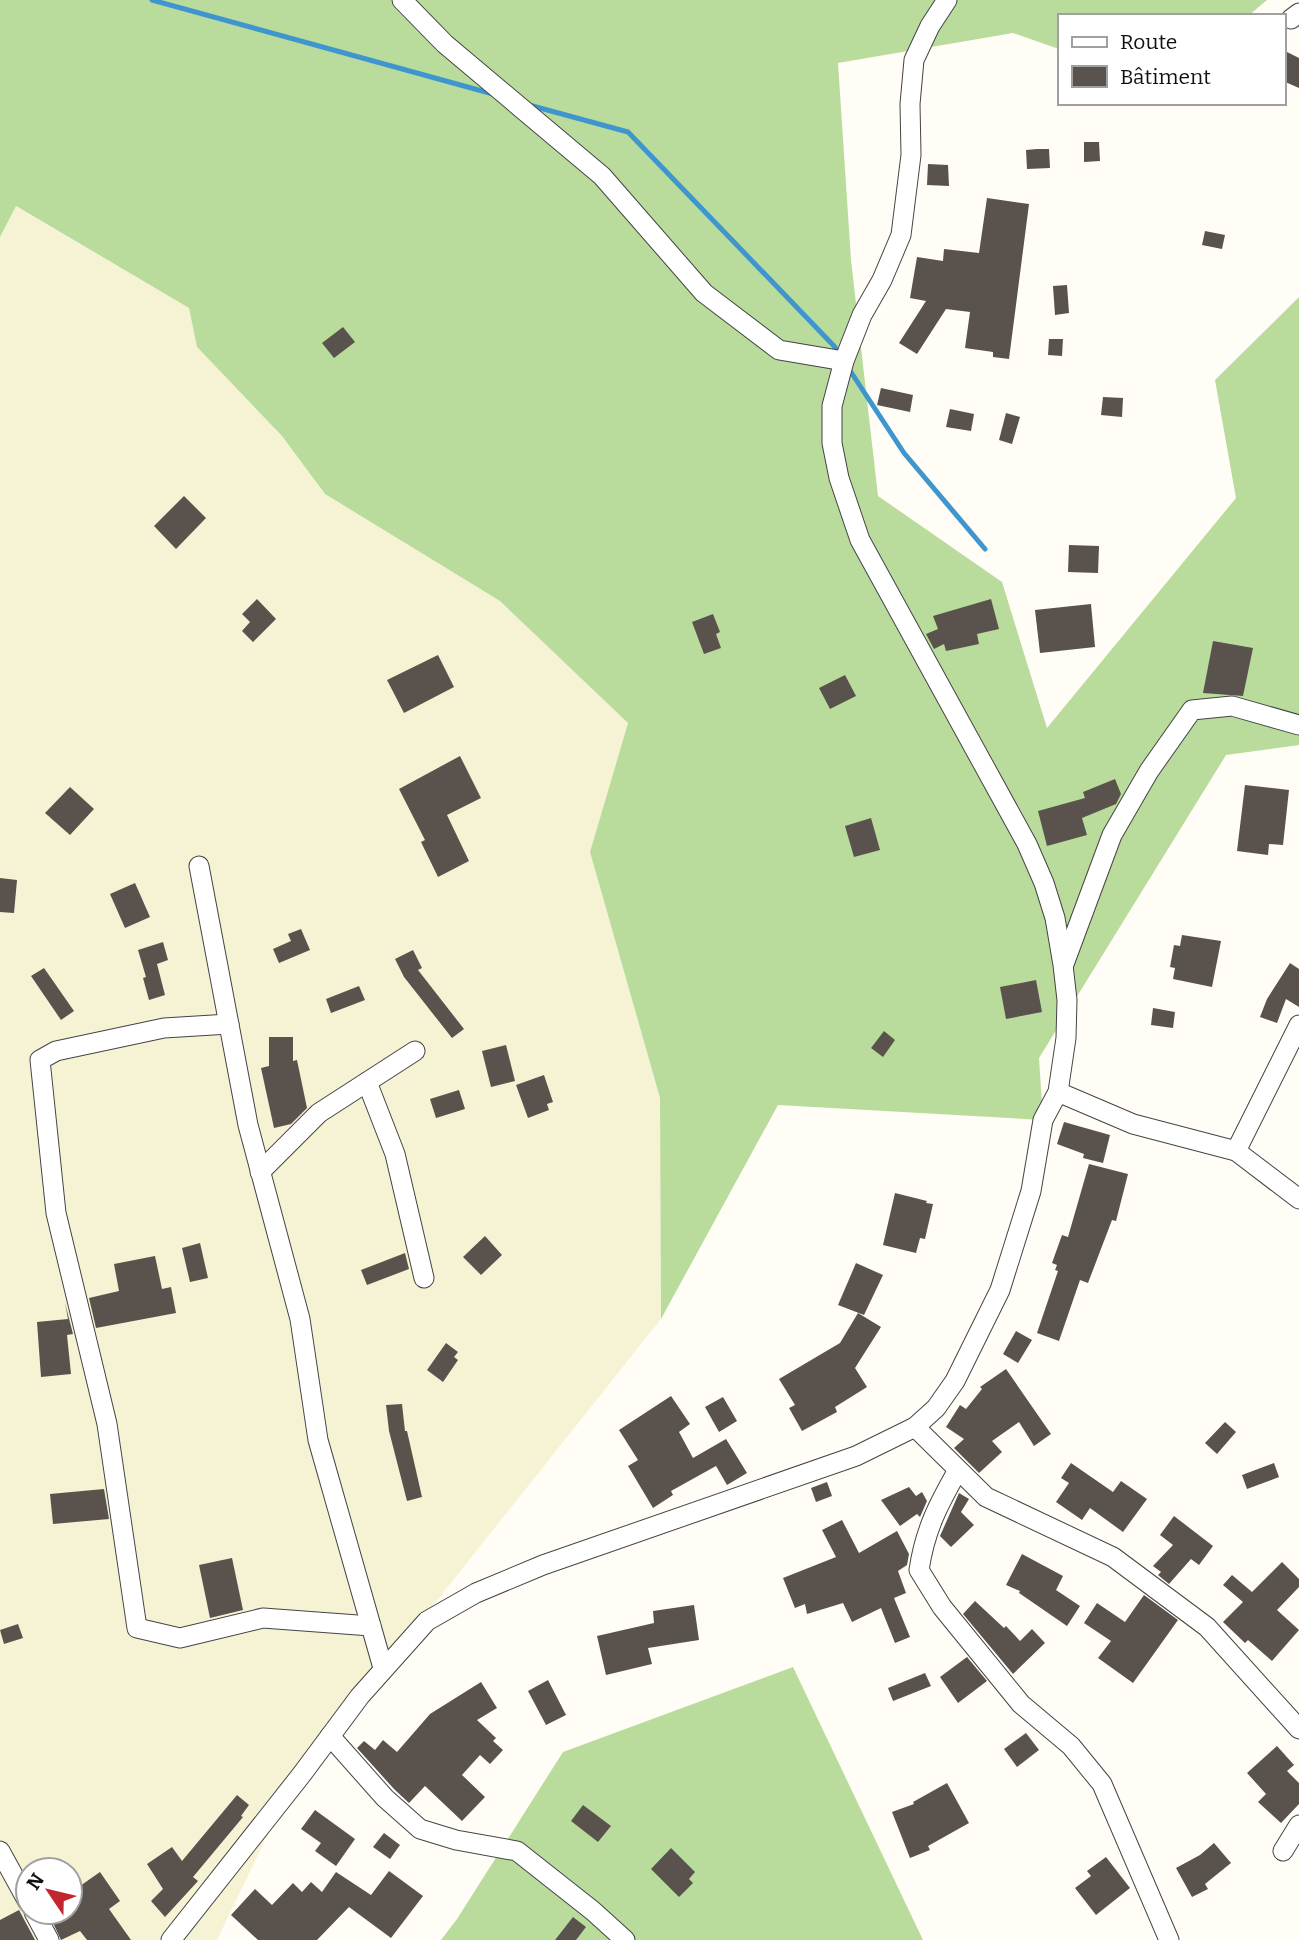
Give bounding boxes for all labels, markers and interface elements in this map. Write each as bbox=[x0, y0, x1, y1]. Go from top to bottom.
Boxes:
legend bbox=[1058, 14, 1285, 105]
text: Route bbox=[1120, 29, 1177, 55]
text: Bâtiment bbox=[1120, 64, 1211, 90]
north arrow bbox=[14, 1856, 84, 1926]
text: N bbox=[22, 1869, 49, 1894]

